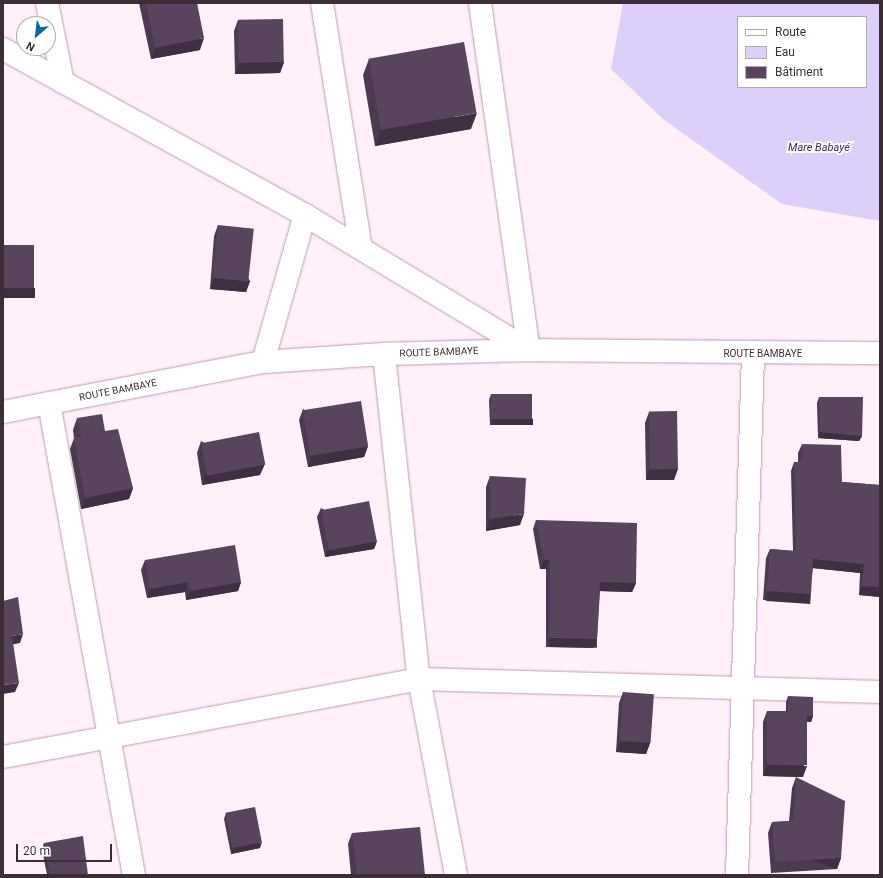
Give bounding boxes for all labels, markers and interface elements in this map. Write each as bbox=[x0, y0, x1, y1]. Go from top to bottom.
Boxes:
north arrow bbox=[16, 16, 56, 56]
legend bbox=[737, 16, 867, 88]
text: Route bbox=[775, 25, 806, 39]
text: N bbox=[24, 39, 37, 54]
text: Eau bbox=[775, 45, 795, 59]
text: Bâtiment bbox=[775, 65, 823, 79]
water label: Mare Babayé bbox=[788, 141, 850, 155]
street label: ROUTE BAMBAYE bbox=[399, 345, 479, 359]
street label: ROUTE BAMBAYE bbox=[723, 348, 803, 360]
street label: ROUTE BAMBAYE bbox=[78, 377, 158, 403]
scale bar bbox=[18, 836, 114, 862]
text: 20 m bbox=[23, 844, 50, 858]

